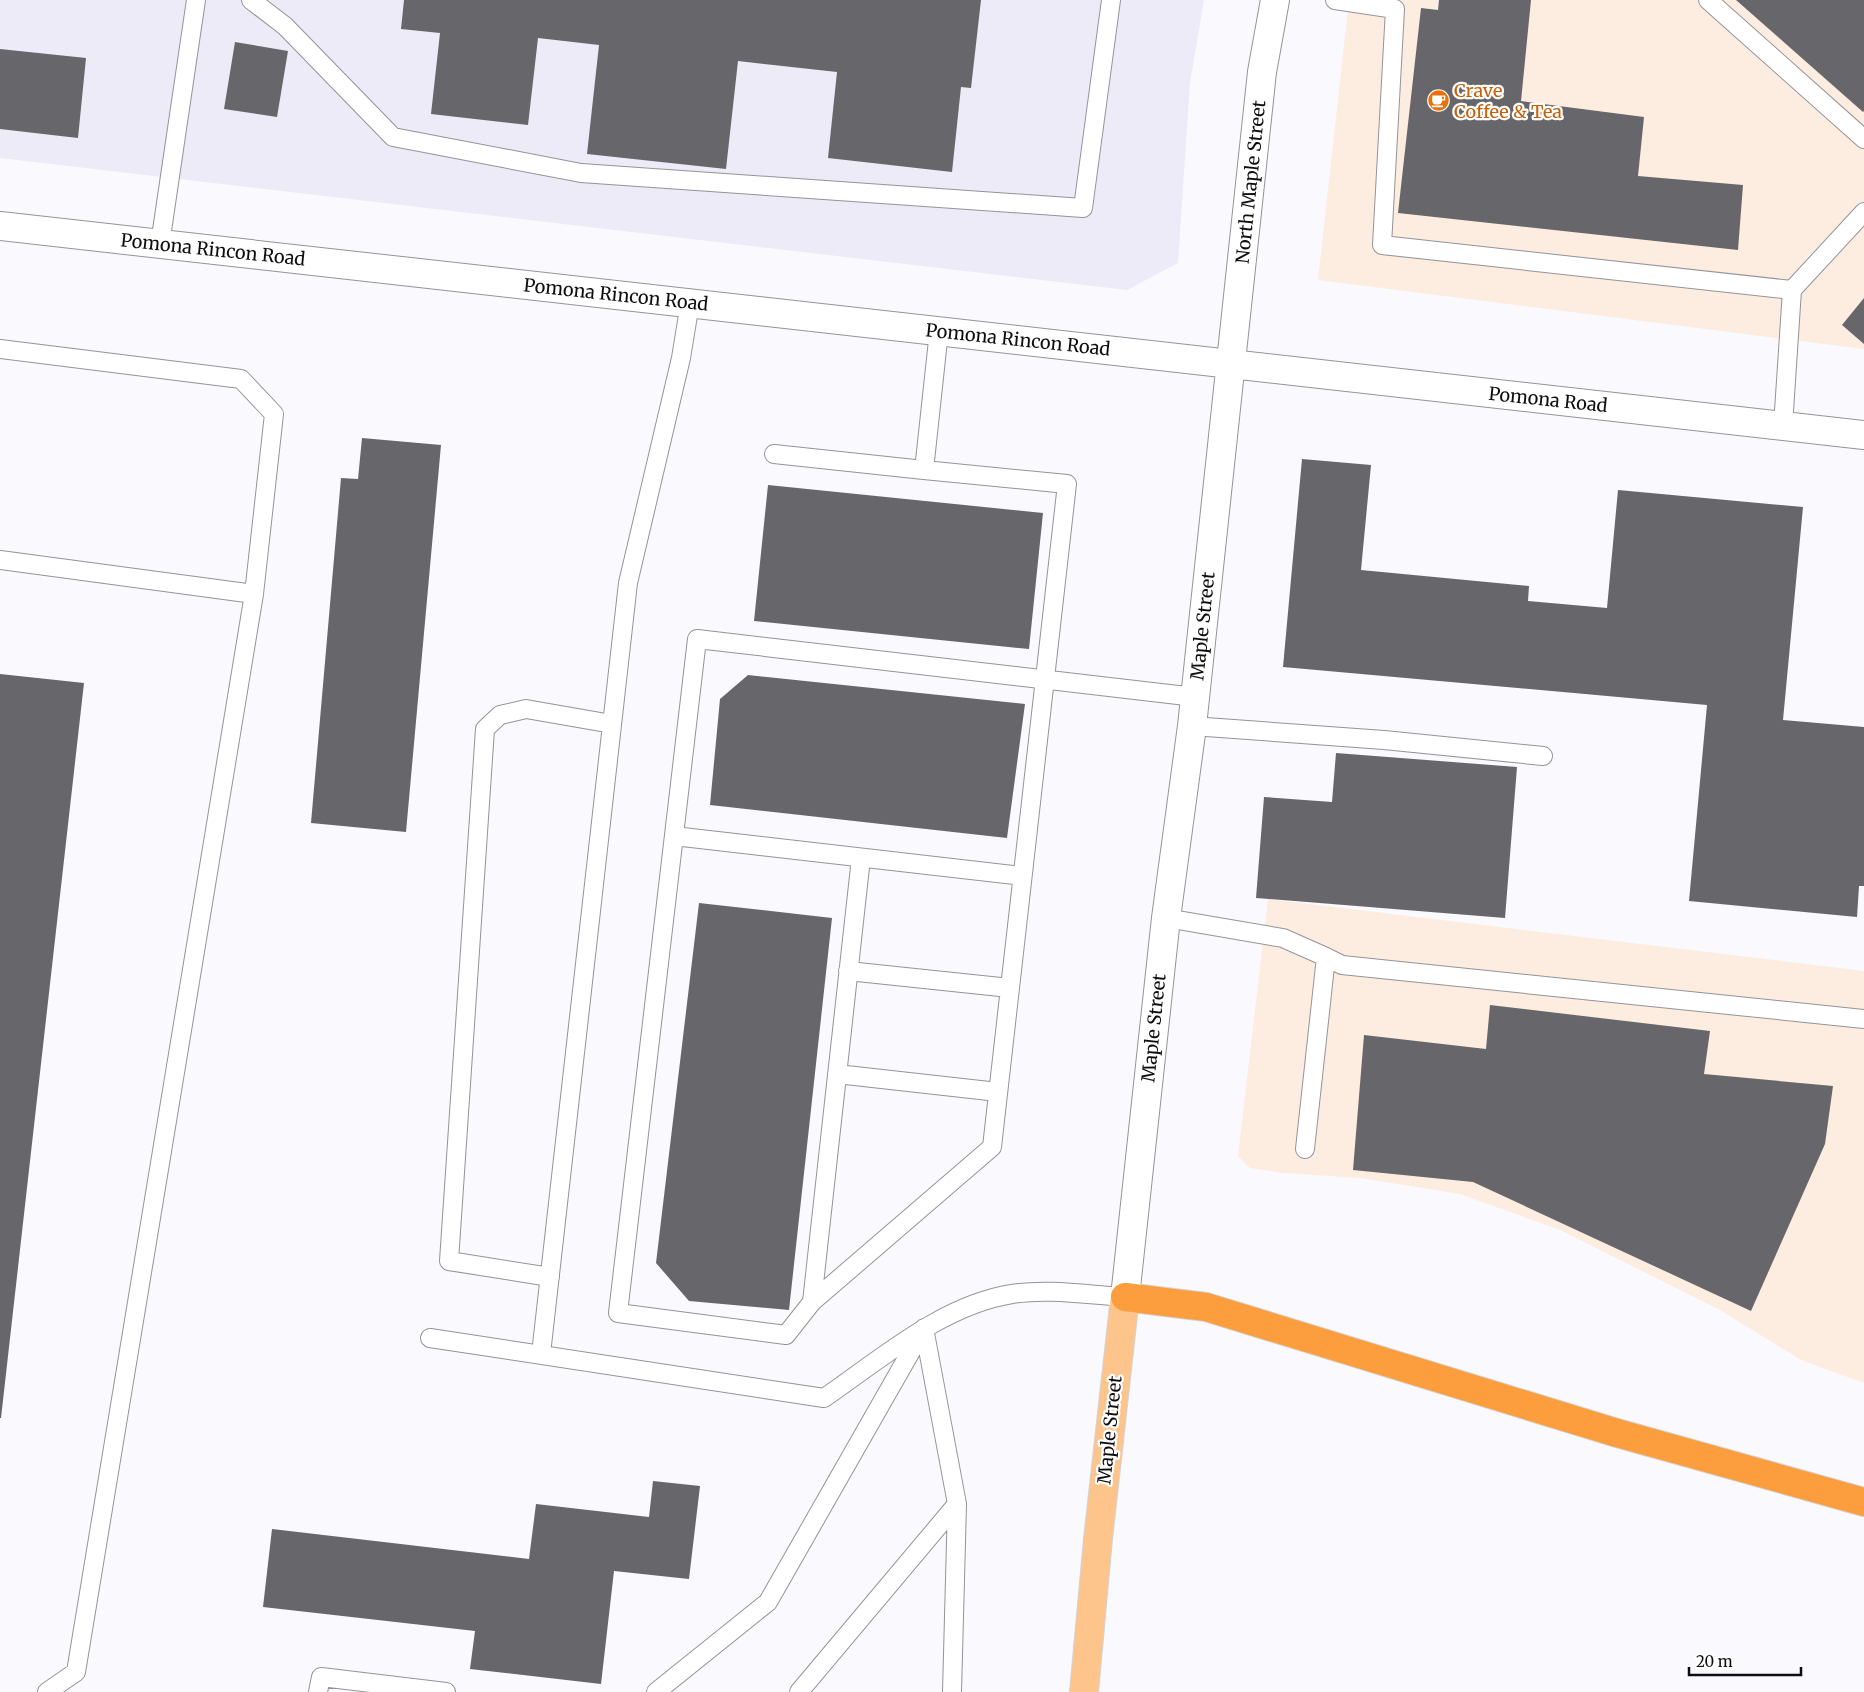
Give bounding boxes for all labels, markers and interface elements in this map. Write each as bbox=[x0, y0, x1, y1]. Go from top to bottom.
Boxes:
place label: Crave Coffee & Tea bbox=[1454, 79, 1562, 123]
cafe icon: Crave Coffee & Tea bbox=[1426, 89, 1450, 113]
street label: North Maple Street bbox=[1230, 99, 1271, 265]
street label: Pomona Rincon Road bbox=[120, 228, 307, 271]
street label: Pomona Rincon Road bbox=[523, 273, 710, 316]
street label: Pomona Rincon Road bbox=[925, 318, 1112, 361]
street label: Pomona Road bbox=[1487, 382, 1609, 417]
street label: Maple Street bbox=[1185, 571, 1220, 681]
street label: Maple Street bbox=[1136, 973, 1171, 1083]
street label: Maple Street bbox=[1092, 1375, 1127, 1485]
scale bar bbox=[1689, 1644, 1802, 1676]
text: 20 m bbox=[1696, 1652, 1733, 1671]

